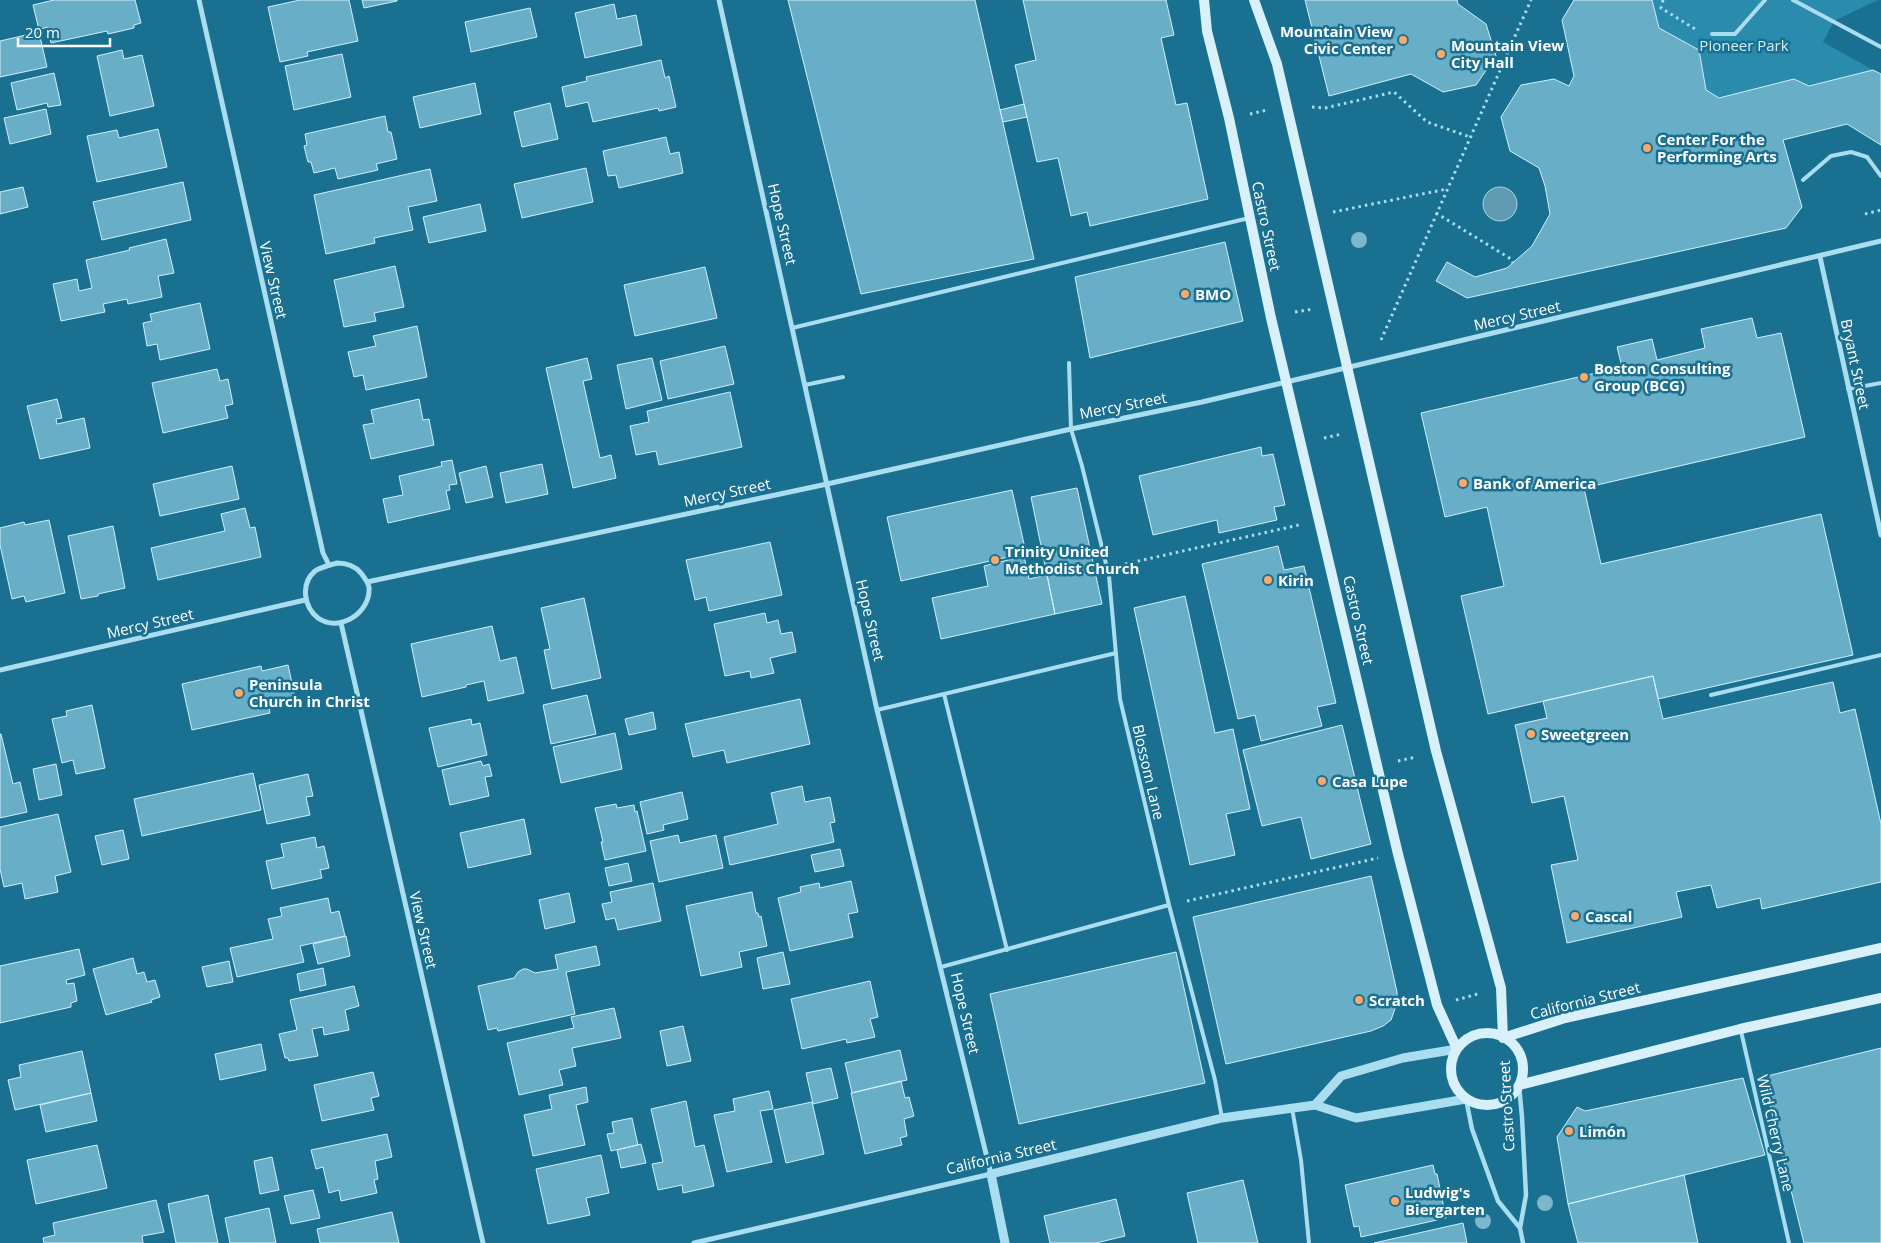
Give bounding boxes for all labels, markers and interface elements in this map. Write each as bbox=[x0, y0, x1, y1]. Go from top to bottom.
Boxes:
scale bar bbox=[18, 15, 110, 47]
place label: Mountain View Civic Center bbox=[1280, 21, 1393, 58]
text: 20 m bbox=[25, 22, 60, 42]
marker: Mountain View Civic Center bbox=[1397, 34, 1409, 46]
place label: Mountain View City Hall bbox=[1451, 35, 1564, 72]
park label: Pioneer Park bbox=[1699, 35, 1789, 55]
marker: Mountain View City Hall bbox=[1435, 48, 1447, 60]
place label: Center For the Performing Arts bbox=[1657, 129, 1777, 166]
marker: Center For the Performing Arts bbox=[1641, 142, 1653, 154]
street label: Castro Street bbox=[1248, 179, 1286, 273]
street label: Hope Street bbox=[764, 181, 802, 267]
street label: View Street bbox=[255, 239, 293, 321]
place label: BMO bbox=[1195, 284, 1231, 304]
marker: BMO bbox=[1179, 288, 1191, 300]
street label: Mercy Street bbox=[1472, 295, 1562, 335]
street label: Bryant Street bbox=[1837, 317, 1875, 411]
place label: Boston Consulting Group (BCG) bbox=[1594, 358, 1731, 395]
marker: Boston Consulting Group (BCG) bbox=[1578, 371, 1590, 383]
street label: Mercy Street bbox=[1078, 387, 1168, 423]
street label: Mercy Street bbox=[682, 473, 772, 511]
place label: Bank of America bbox=[1473, 473, 1596, 493]
marker: Bank of America bbox=[1457, 477, 1469, 489]
place label: Trinity United Methodist Church bbox=[1005, 541, 1139, 578]
marker: Trinity United Methodist Church bbox=[989, 554, 1001, 566]
place label: Kirin bbox=[1278, 570, 1314, 590]
street label: Castro Street bbox=[1339, 573, 1379, 667]
marker: Kirin bbox=[1262, 574, 1274, 586]
street label: Hope Street bbox=[852, 577, 890, 663]
street label: Mercy Street bbox=[105, 603, 195, 643]
place label: Peninsula Church in Christ bbox=[249, 674, 370, 711]
marker: Peninsula Church in Christ bbox=[233, 687, 245, 699]
street label: Blossom Lane bbox=[1128, 722, 1170, 822]
place label: Sweetgreen bbox=[1541, 724, 1629, 744]
marker: Sweetgreen bbox=[1525, 728, 1537, 740]
place label: Casa Lupe bbox=[1332, 771, 1408, 791]
marker: Casa Lupe bbox=[1316, 775, 1328, 787]
street label: View Street bbox=[405, 889, 443, 971]
place label: Cascal bbox=[1585, 906, 1632, 926]
marker: Cascal bbox=[1569, 910, 1581, 922]
street label: Hope Street bbox=[947, 970, 985, 1056]
street label: California Street bbox=[1528, 977, 1642, 1023]
place label: Scratch bbox=[1369, 990, 1425, 1010]
marker: Scratch bbox=[1353, 994, 1365, 1006]
street label: Castro Street bbox=[1494, 1060, 1518, 1152]
street label: Wild Cherry Lane bbox=[1753, 1073, 1799, 1193]
place label: Limón bbox=[1579, 1121, 1626, 1141]
marker: Limón bbox=[1563, 1125, 1575, 1137]
street label: California Street bbox=[944, 1134, 1058, 1178]
place label: Ludwig's Biergarten bbox=[1405, 1182, 1485, 1219]
marker: Ludwig's Biergarten bbox=[1389, 1195, 1401, 1207]

